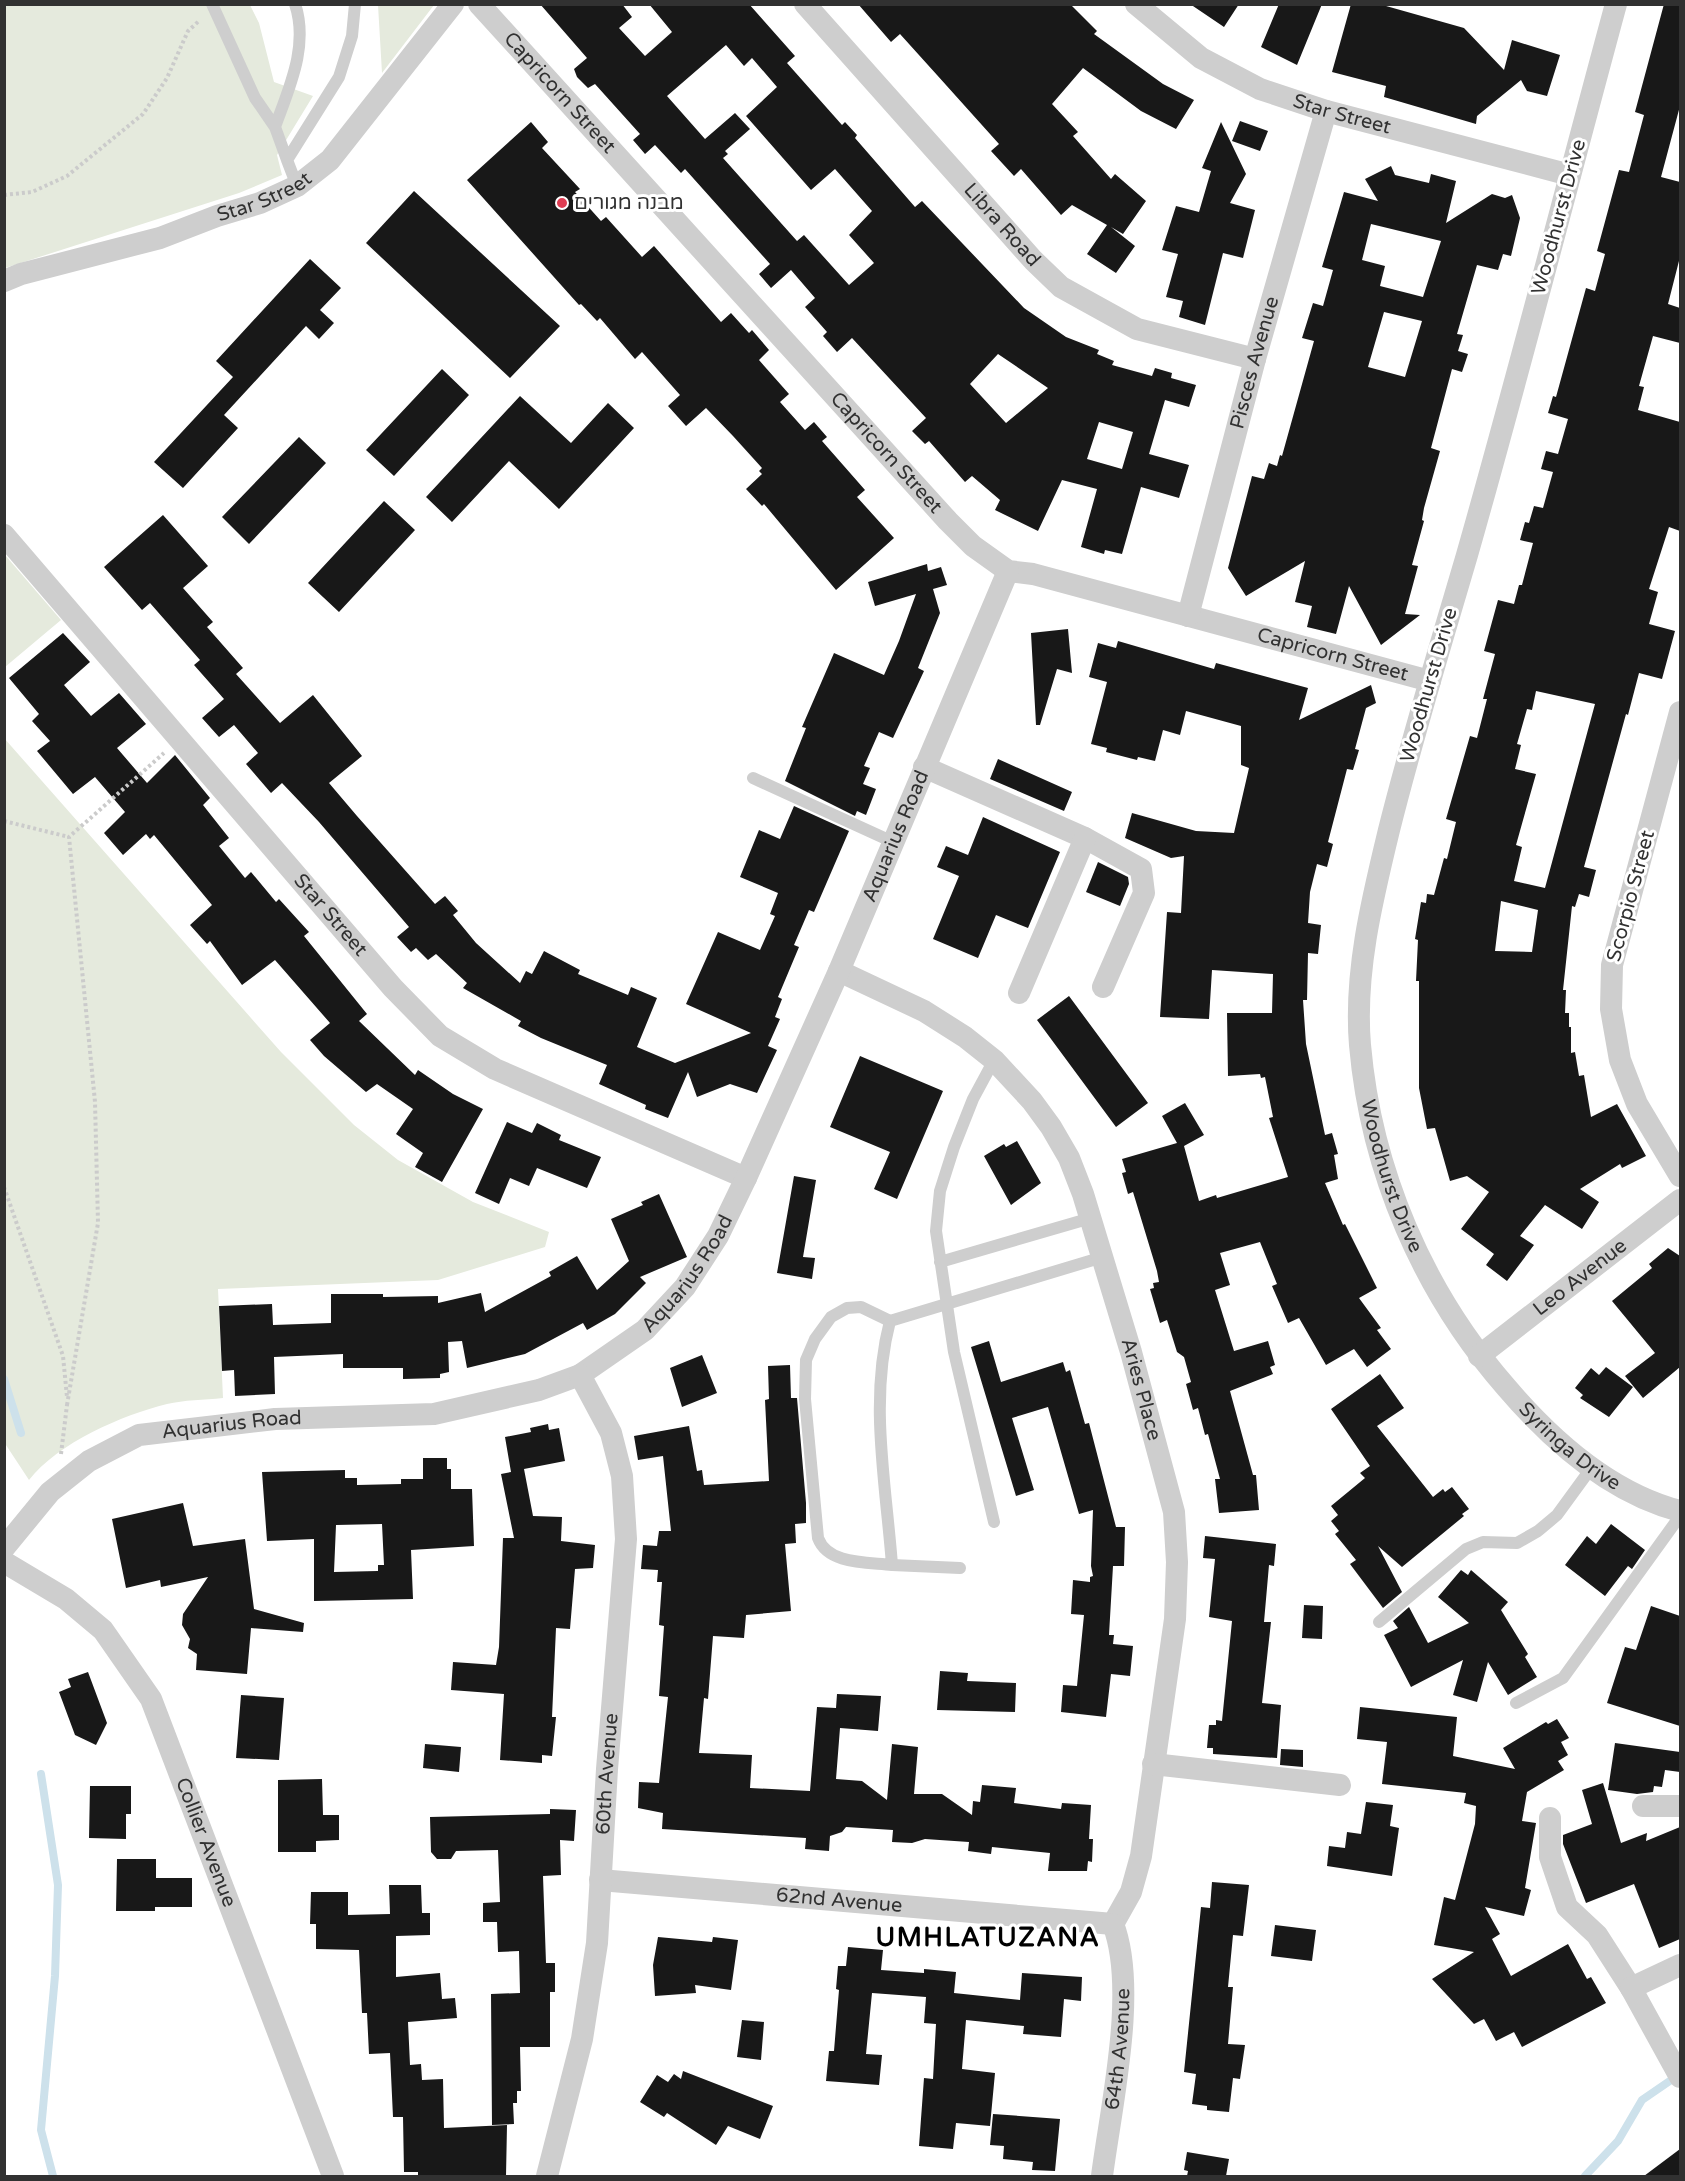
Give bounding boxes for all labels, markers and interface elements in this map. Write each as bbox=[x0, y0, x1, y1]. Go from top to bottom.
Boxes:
street label: Capricorn Street bbox=[499, 27, 621, 159]
street label: Star Street bbox=[1290, 89, 1394, 140]
street label: Woodhurst Drive bbox=[1527, 137, 1591, 297]
street label: Star Street bbox=[214, 167, 317, 227]
street label: Libra Road bbox=[958, 178, 1045, 272]
place label: מבנה מגורים bbox=[574, 191, 684, 215]
marker: מבנה מגורים bbox=[555, 196, 569, 210]
street label: Pisces Avenue bbox=[1225, 294, 1284, 431]
street label: Capricorn Street bbox=[825, 387, 948, 519]
street label: Woodhurst Drive bbox=[1395, 605, 1463, 765]
street label: Capricorn Street bbox=[1255, 623, 1411, 687]
street label: Aquarius Road bbox=[857, 767, 934, 906]
street label: Scorpio Street bbox=[1602, 827, 1660, 964]
street label: Star Street bbox=[288, 869, 373, 961]
street label: Woodhurst Drive bbox=[1356, 1098, 1428, 1257]
street label: Aquarius Road bbox=[637, 1211, 738, 1338]
street label: Leo Avenue bbox=[1529, 1234, 1632, 1321]
street label: Aries Place bbox=[1116, 1335, 1166, 1443]
street label: Syringa Drive bbox=[1513, 1397, 1625, 1496]
street label: Aquarius Road bbox=[160, 1406, 302, 1444]
street label: 60th Avenue bbox=[591, 1712, 624, 1835]
street label: Collier Avenue bbox=[170, 1774, 241, 1910]
street label: 62nd Avenue bbox=[775, 1883, 903, 1918]
district label: UMHLATUZANA bbox=[876, 1922, 1101, 1953]
street label: 64th Avenue bbox=[1100, 1988, 1135, 2112]

